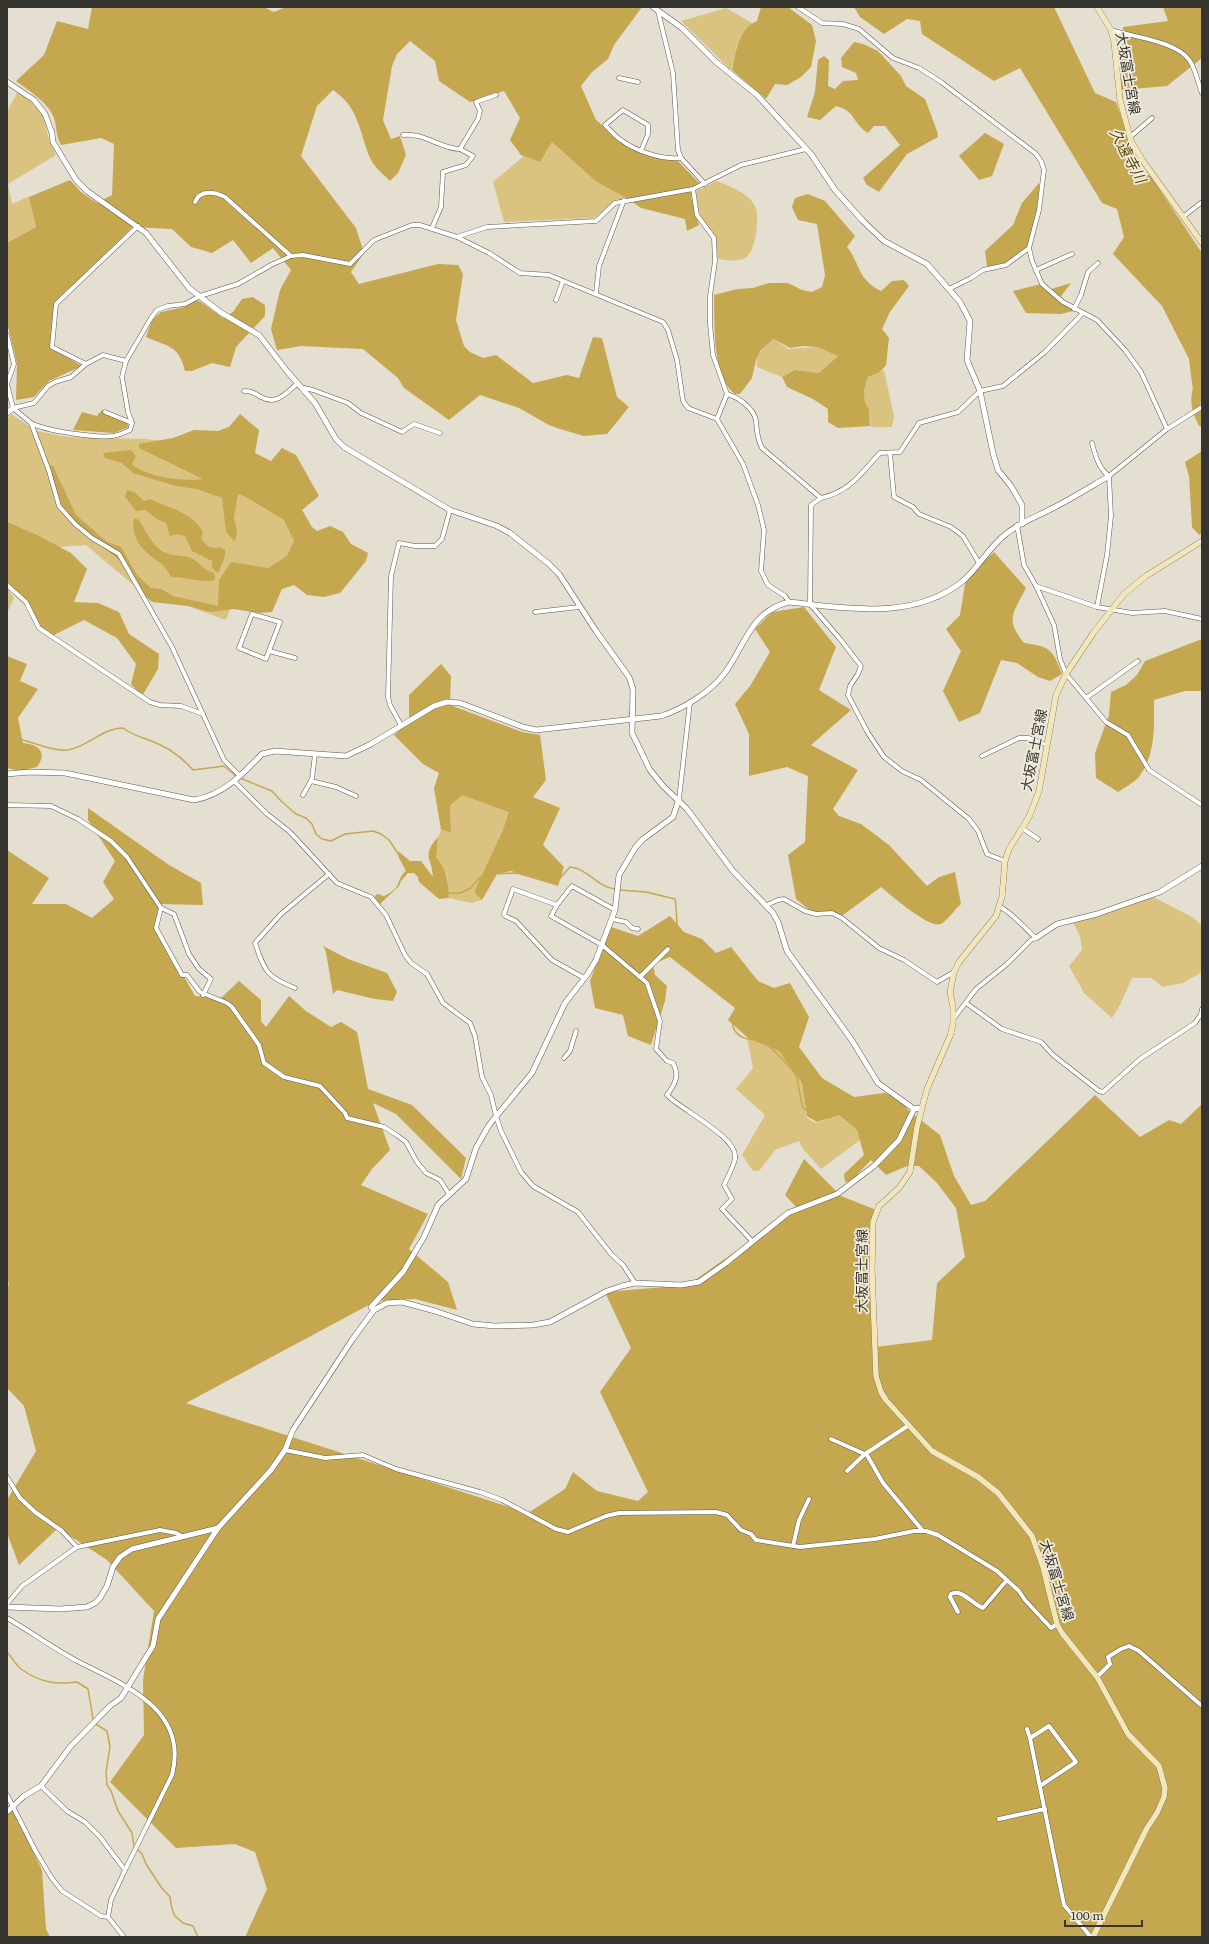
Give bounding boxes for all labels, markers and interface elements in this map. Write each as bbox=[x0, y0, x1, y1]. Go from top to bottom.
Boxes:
street label: 大坂富士宮線 bbox=[1112, 30, 1146, 116]
water label: 久遠寺川 bbox=[1105, 123, 1154, 189]
street label: 大坂富士宮線 bbox=[1015, 707, 1051, 793]
street label: 大坂富士宮線 bbox=[851, 1229, 871, 1313]
street label: 大坂富士宮線 bbox=[1036, 1537, 1080, 1623]
scale bar bbox=[1065, 1902, 1142, 1928]
text: 100 m bbox=[1071, 1906, 1104, 1924]

